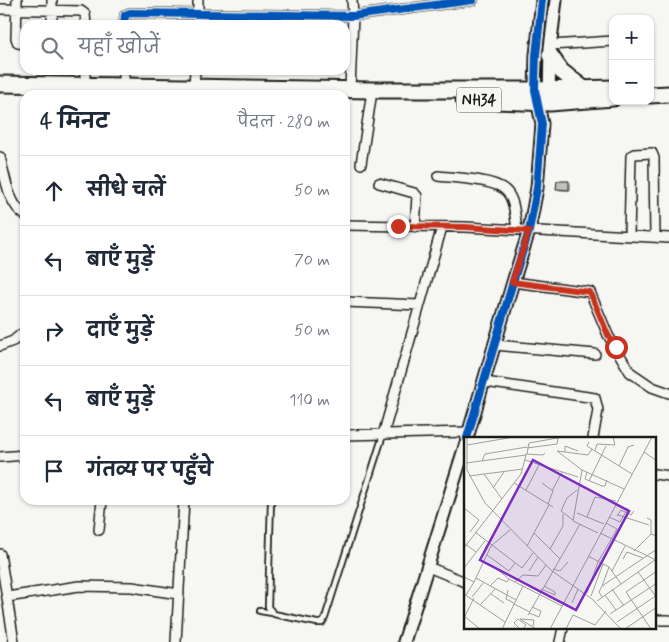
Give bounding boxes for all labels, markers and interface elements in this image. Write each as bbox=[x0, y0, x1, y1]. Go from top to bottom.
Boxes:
map controls bbox=[609, 15, 654, 105]
button: + bbox=[609, 15, 654, 60]
search box bbox=[20, 20, 350, 75]
icon: search bbox=[38, 34, 66, 62]
text: यहाँ खोजें bbox=[78, 35, 160, 60]
button: − bbox=[609, 60, 654, 105]
road number: NH34 bbox=[456, 88, 502, 112]
text: 4 मिनट bbox=[40, 108, 109, 136]
text: पैदल · 280 m bbox=[237, 112, 330, 133]
icon: ahead bbox=[40, 177, 68, 205]
text: सीधे चलें bbox=[87, 178, 165, 203]
text: 50 m bbox=[294, 180, 330, 201]
route end bbox=[387, 215, 410, 238]
icon: left bbox=[40, 247, 68, 275]
text: बाएँ मुड़ें bbox=[87, 248, 154, 273]
text: 70 m bbox=[294, 250, 330, 271]
icon: right bbox=[40, 317, 68, 345]
text: दाएँ मुड़ें bbox=[87, 318, 153, 343]
text: 50 m bbox=[294, 320, 330, 341]
route start bbox=[605, 336, 628, 359]
icon: left bbox=[40, 387, 68, 415]
text: बाएँ मुड़ें bbox=[87, 388, 154, 413]
text: 110 m bbox=[289, 390, 330, 411]
inset map bbox=[464, 437, 656, 630]
icon: arrive bbox=[40, 457, 68, 485]
text: गंतव्य पर पहुँचे bbox=[87, 458, 213, 483]

